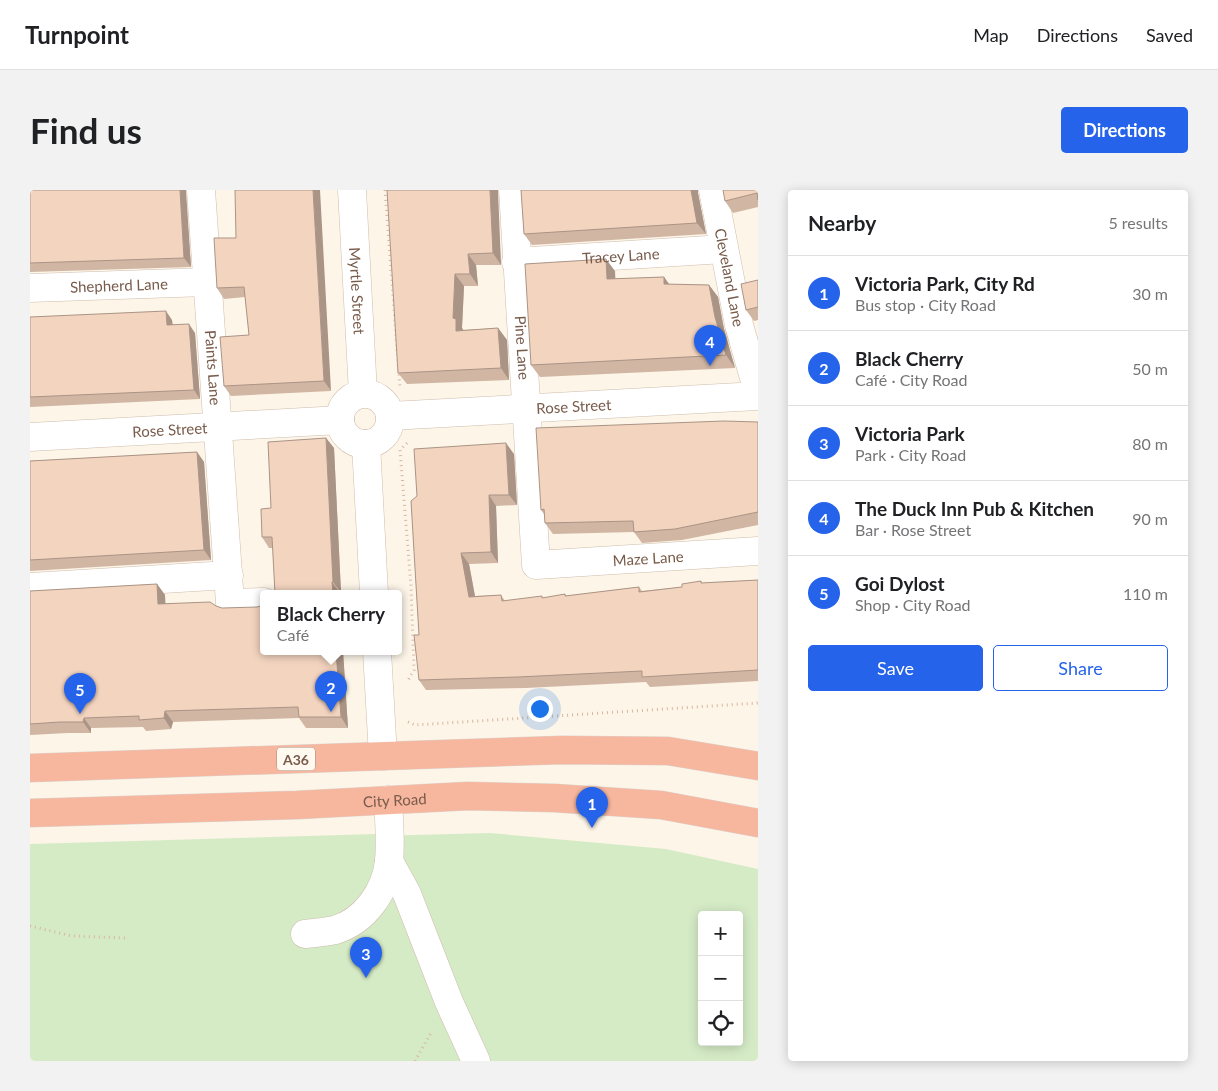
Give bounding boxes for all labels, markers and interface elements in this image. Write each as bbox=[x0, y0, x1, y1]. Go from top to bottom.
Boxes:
text: Turnpoint bbox=[25, 20, 129, 49]
text: Map bbox=[973, 24, 1009, 46]
text: Directions bbox=[1037, 24, 1118, 46]
text: Saved bbox=[1146, 24, 1193, 46]
button: Directions bbox=[1061, 107, 1188, 153]
text: Find us bbox=[30, 109, 142, 151]
text: Nearby bbox=[808, 210, 876, 235]
text: 5 results bbox=[1108, 213, 1168, 232]
street label: Cleveland Lane bbox=[712, 227, 748, 328]
street label: Tracey Lane bbox=[582, 244, 660, 267]
street label: Myrtle Street bbox=[346, 247, 369, 335]
text: Victoria Park, City Rd bbox=[855, 272, 1035, 295]
street label: Shepherd Lane bbox=[70, 274, 168, 296]
text: 1 bbox=[819, 284, 829, 303]
text: 30 m bbox=[1132, 284, 1168, 303]
text: Bus stop · City Road bbox=[855, 295, 996, 314]
street label: Pine Lane bbox=[512, 315, 534, 380]
pin: 4 bbox=[694, 325, 726, 366]
street label: Paints Lane bbox=[202, 329, 225, 406]
text: Black Cherry bbox=[855, 347, 963, 370]
text: 2 bbox=[819, 359, 829, 378]
text: 50 m bbox=[1132, 359, 1168, 378]
text: Café · City Road bbox=[855, 370, 967, 389]
street label: Rose Street bbox=[536, 395, 612, 417]
street label: Rose Street bbox=[132, 418, 208, 440]
text: Victoria Park bbox=[855, 422, 965, 445]
text: 3 bbox=[819, 434, 829, 453]
text: 80 m bbox=[1132, 434, 1168, 453]
text: Park · City Road bbox=[855, 445, 966, 464]
text: The Duck Inn Pub & Kitchen bbox=[855, 497, 1094, 520]
text: 4 bbox=[819, 509, 829, 528]
text: 90 m bbox=[1132, 509, 1168, 528]
text: Bar · Rose Street bbox=[855, 520, 971, 539]
street label: Maze Lane bbox=[612, 547, 684, 569]
text: Goi Dylost bbox=[855, 572, 944, 595]
text: 5 bbox=[819, 584, 829, 603]
text: 110 m bbox=[1123, 584, 1168, 603]
popup bbox=[260, 590, 402, 655]
text: Shop · City Road bbox=[855, 595, 971, 614]
text: Black Cherry bbox=[277, 602, 385, 625]
text: Café bbox=[277, 625, 309, 644]
button: Save bbox=[808, 645, 983, 691]
button: Share bbox=[993, 645, 1168, 691]
pin: 2 bbox=[315, 671, 347, 712]
pin: 5 bbox=[64, 673, 96, 714]
your location bbox=[527, 696, 553, 722]
road number: A36 bbox=[277, 748, 315, 770]
pin: 1 bbox=[576, 787, 608, 828]
street label: City Road bbox=[363, 789, 427, 811]
map controls bbox=[698, 911, 743, 1046]
button: + bbox=[698, 911, 743, 956]
pin: 3 bbox=[350, 937, 382, 978]
button: − bbox=[698, 956, 743, 1001]
button: locate bbox=[698, 1001, 743, 1046]

